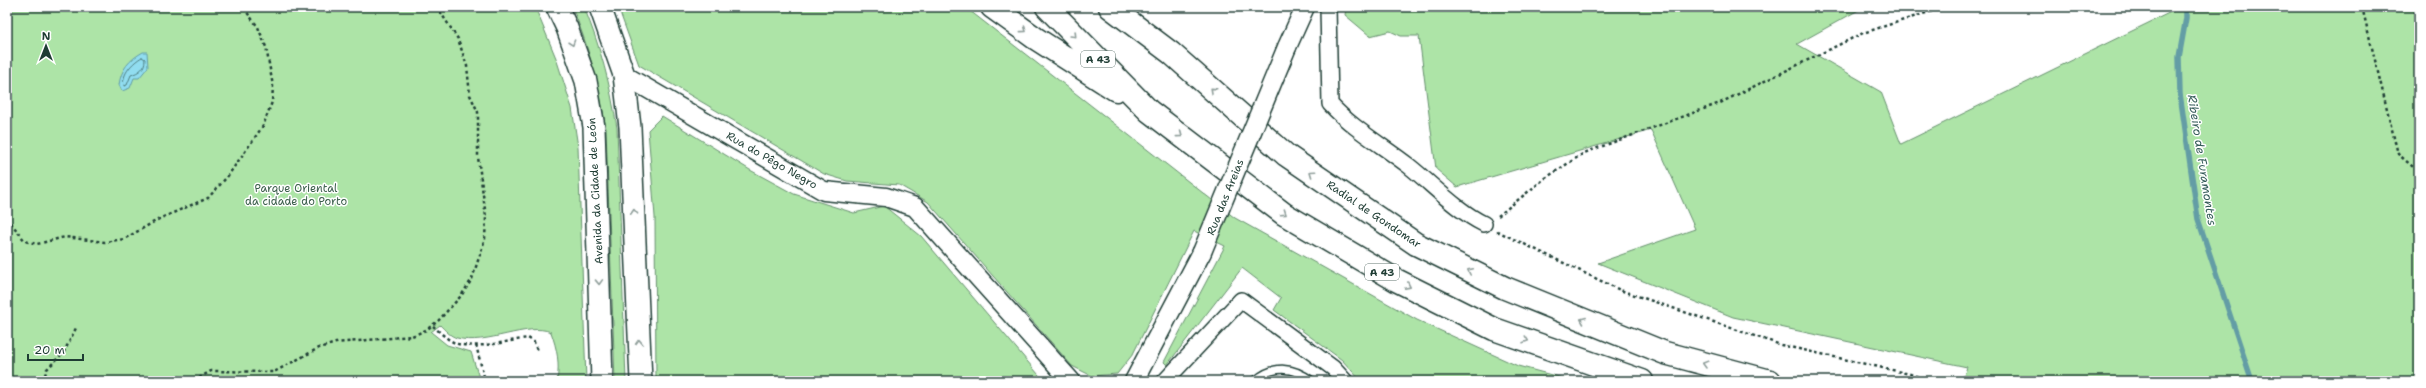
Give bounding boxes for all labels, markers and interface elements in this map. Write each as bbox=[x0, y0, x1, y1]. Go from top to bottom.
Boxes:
one-way arrow bbox=[1019, 25, 1026, 32]
north arrow bbox=[26, 26, 66, 66]
text: N bbox=[42, 29, 51, 44]
one-way arrow bbox=[1069, 30, 1077, 38]
one-way arrow bbox=[568, 39, 576, 46]
road number: A 43 bbox=[1081, 51, 1115, 67]
one-way arrow bbox=[1210, 87, 1218, 94]
water label: Ribeiro de Furamontes bbox=[2184, 93, 2220, 227]
street label: Avenida da Cidade de León bbox=[584, 117, 607, 265]
street label: Rua do Pêgo Negro bbox=[723, 128, 820, 193]
one-way arrow bbox=[1176, 130, 1183, 137]
street label: Rua das Areias bbox=[1203, 157, 1248, 238]
one-way arrow bbox=[1310, 171, 1317, 178]
street label: Radial de Gondomar bbox=[1323, 177, 1424, 252]
park label: Parque Oriental da cidade do Porto bbox=[245, 181, 347, 209]
one-way arrow bbox=[1280, 208, 1287, 216]
one-way arrow bbox=[630, 209, 639, 215]
road number: A 43 bbox=[1365, 264, 1399, 280]
one-way arrow bbox=[1467, 268, 1474, 276]
one-way arrow bbox=[595, 279, 603, 285]
one-way arrow bbox=[1404, 281, 1411, 289]
one-way arrow bbox=[1579, 316, 1586, 324]
one-way arrow bbox=[1523, 335, 1530, 344]
scale bar bbox=[28, 336, 83, 362]
one-way arrow bbox=[635, 339, 644, 345]
text: 20 m bbox=[34, 342, 65, 358]
one-way arrow bbox=[1702, 360, 1709, 369]

